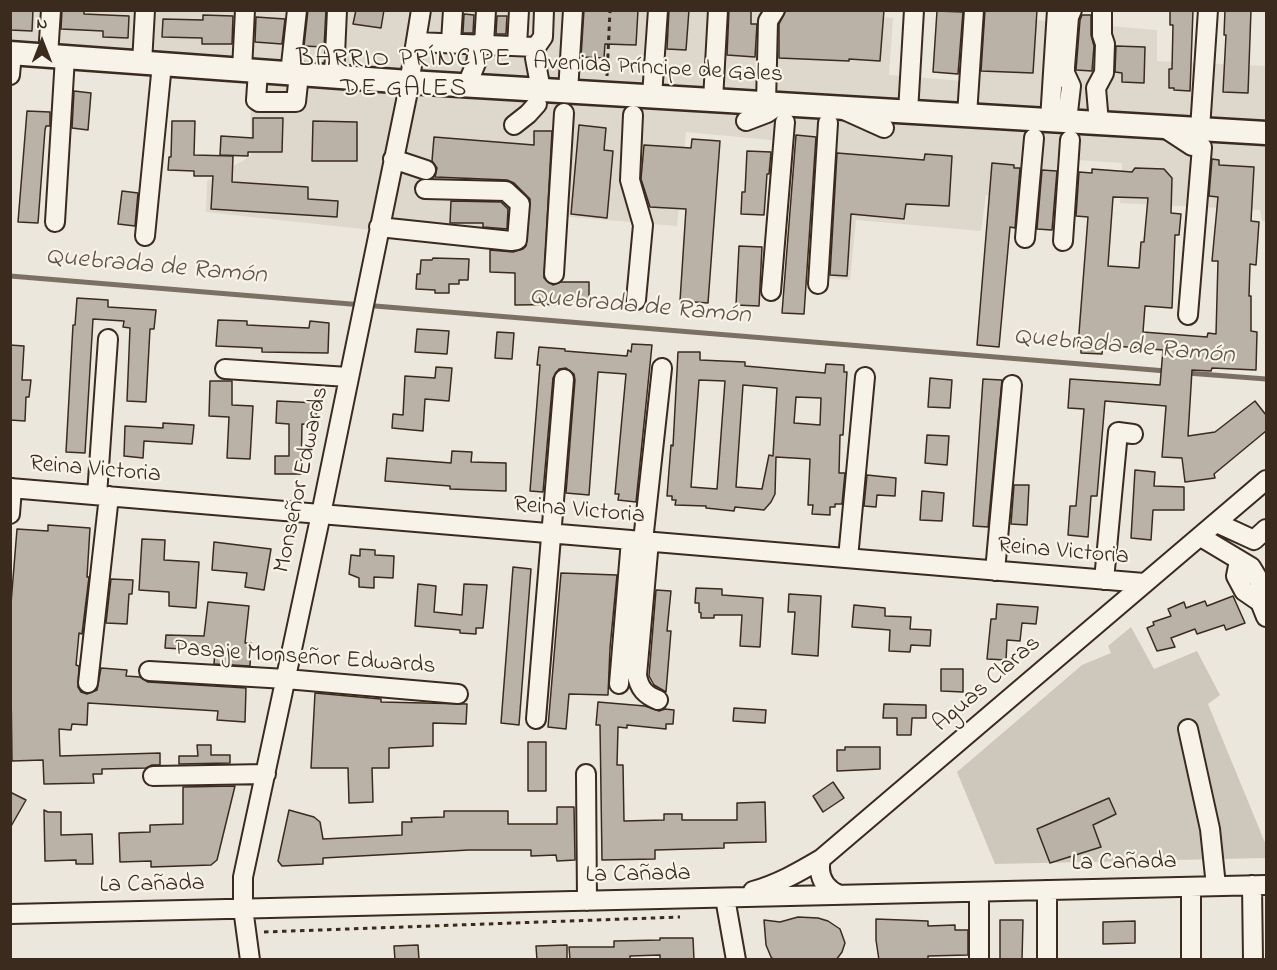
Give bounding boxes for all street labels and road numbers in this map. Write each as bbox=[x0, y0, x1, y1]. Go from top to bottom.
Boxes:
street label: Avenida Príncipe de Gales bbox=[532, 49, 784, 91]
street label: Monseñor Edwards bbox=[269, 384, 337, 576]
street label: Reina Victoria bbox=[28, 451, 162, 491]
street label: Reina Victoria bbox=[512, 492, 646, 532]
street label: Reina Victoria bbox=[996, 533, 1130, 573]
street label: Aguas Claras bbox=[928, 630, 1048, 740]
street label: Pasaje Monseñor Edwards bbox=[174, 636, 436, 682]
street label: La Cañada bbox=[1071, 849, 1177, 879]
street label: La Cañada bbox=[585, 861, 691, 891]
street label: La Cañada bbox=[99, 871, 205, 901]

